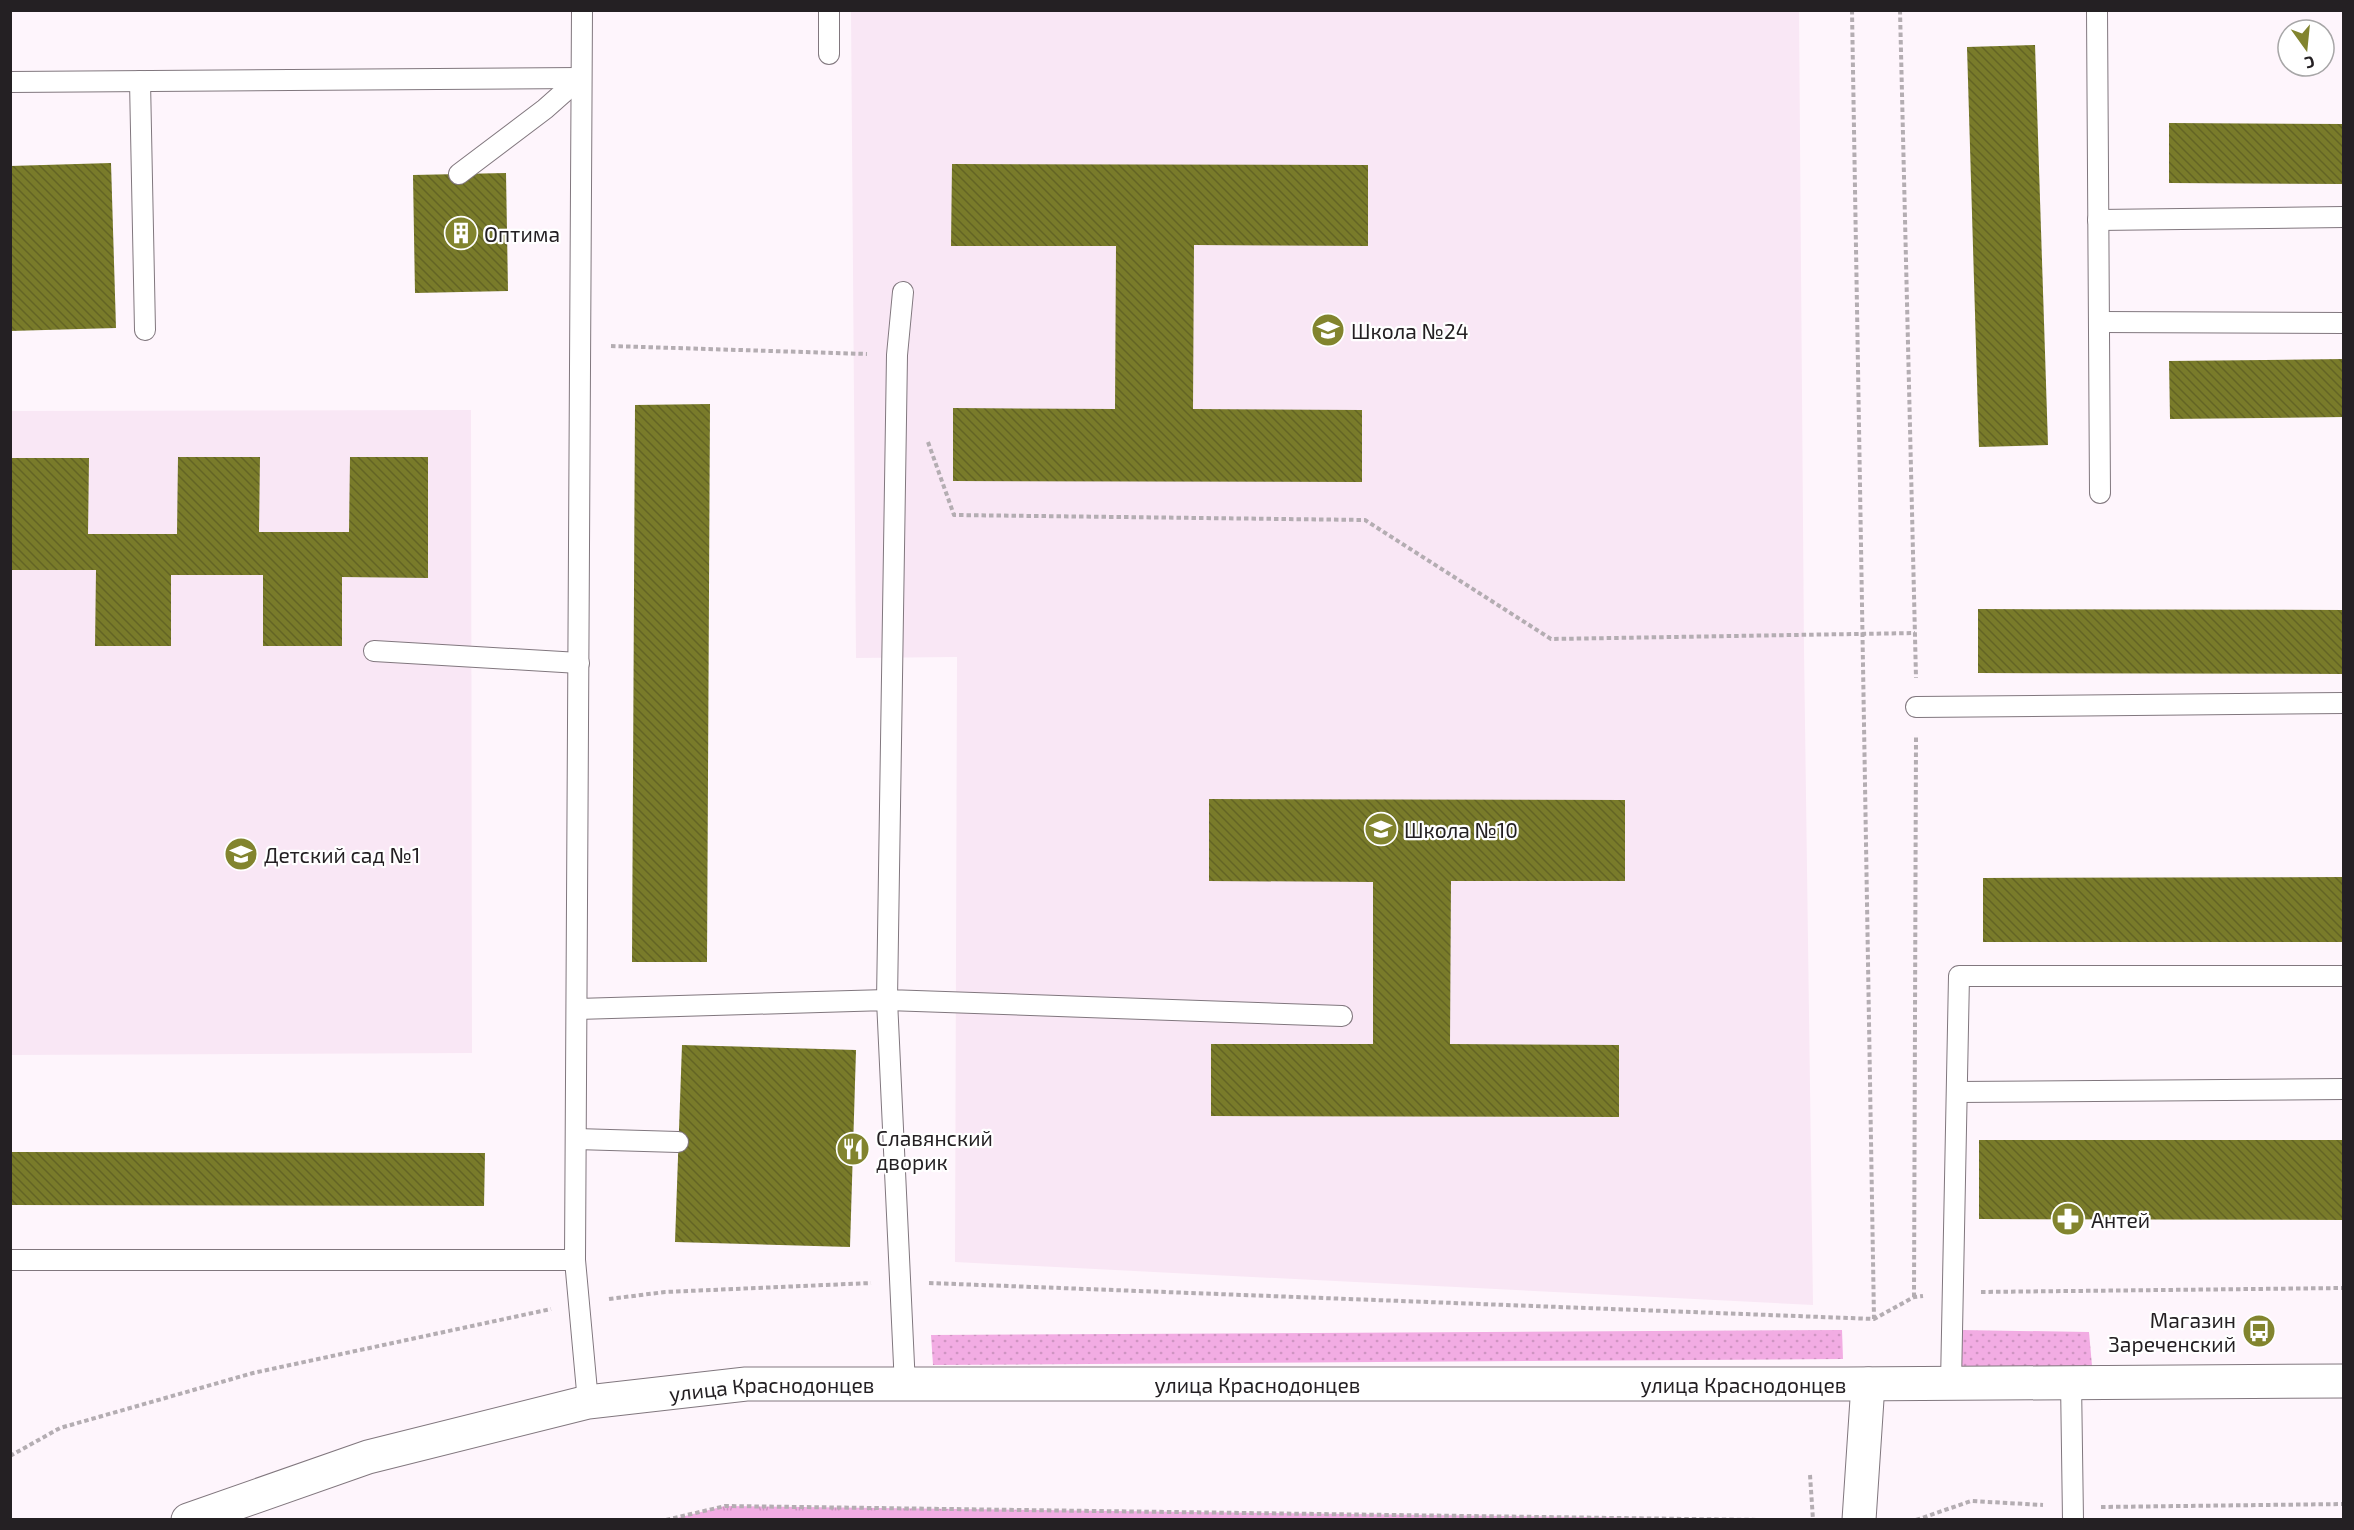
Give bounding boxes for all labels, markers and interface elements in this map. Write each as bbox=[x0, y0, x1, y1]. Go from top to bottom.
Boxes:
north arrow bbox=[2276, 18, 2336, 78]
text: С bbox=[2303, 53, 2317, 73]
building icon: Оптима bbox=[443, 215, 479, 251]
place label: Оптима bbox=[484, 221, 560, 246]
school or university icon: Школа №24 bbox=[1310, 312, 1346, 348]
place label: Школа №24 bbox=[1351, 318, 1469, 343]
school or university icon: Школа №10 bbox=[1363, 811, 1399, 847]
place label: Школа №10 bbox=[1404, 817, 1518, 842]
school or university icon: Детский сад №1 bbox=[223, 836, 259, 872]
place label: Детский сад №1 bbox=[264, 842, 420, 867]
place label: Славянский дворик bbox=[876, 1125, 993, 1174]
restaurant icon: Славянский дворик bbox=[835, 1131, 871, 1167]
pharmacy icon: Антей bbox=[2050, 1201, 2086, 1237]
place label: Антей bbox=[2091, 1207, 2150, 1232]
place label: Магазин Зареченский bbox=[2108, 1307, 2236, 1356]
bus stop icon: Магазин Зареченский bbox=[2241, 1313, 2277, 1349]
street label: улица Краснодонцев bbox=[668, 1372, 874, 1406]
street label: улица Краснодонцев bbox=[1155, 1372, 1360, 1398]
street label: улица Краснодонцев bbox=[1641, 1372, 1846, 1398]

